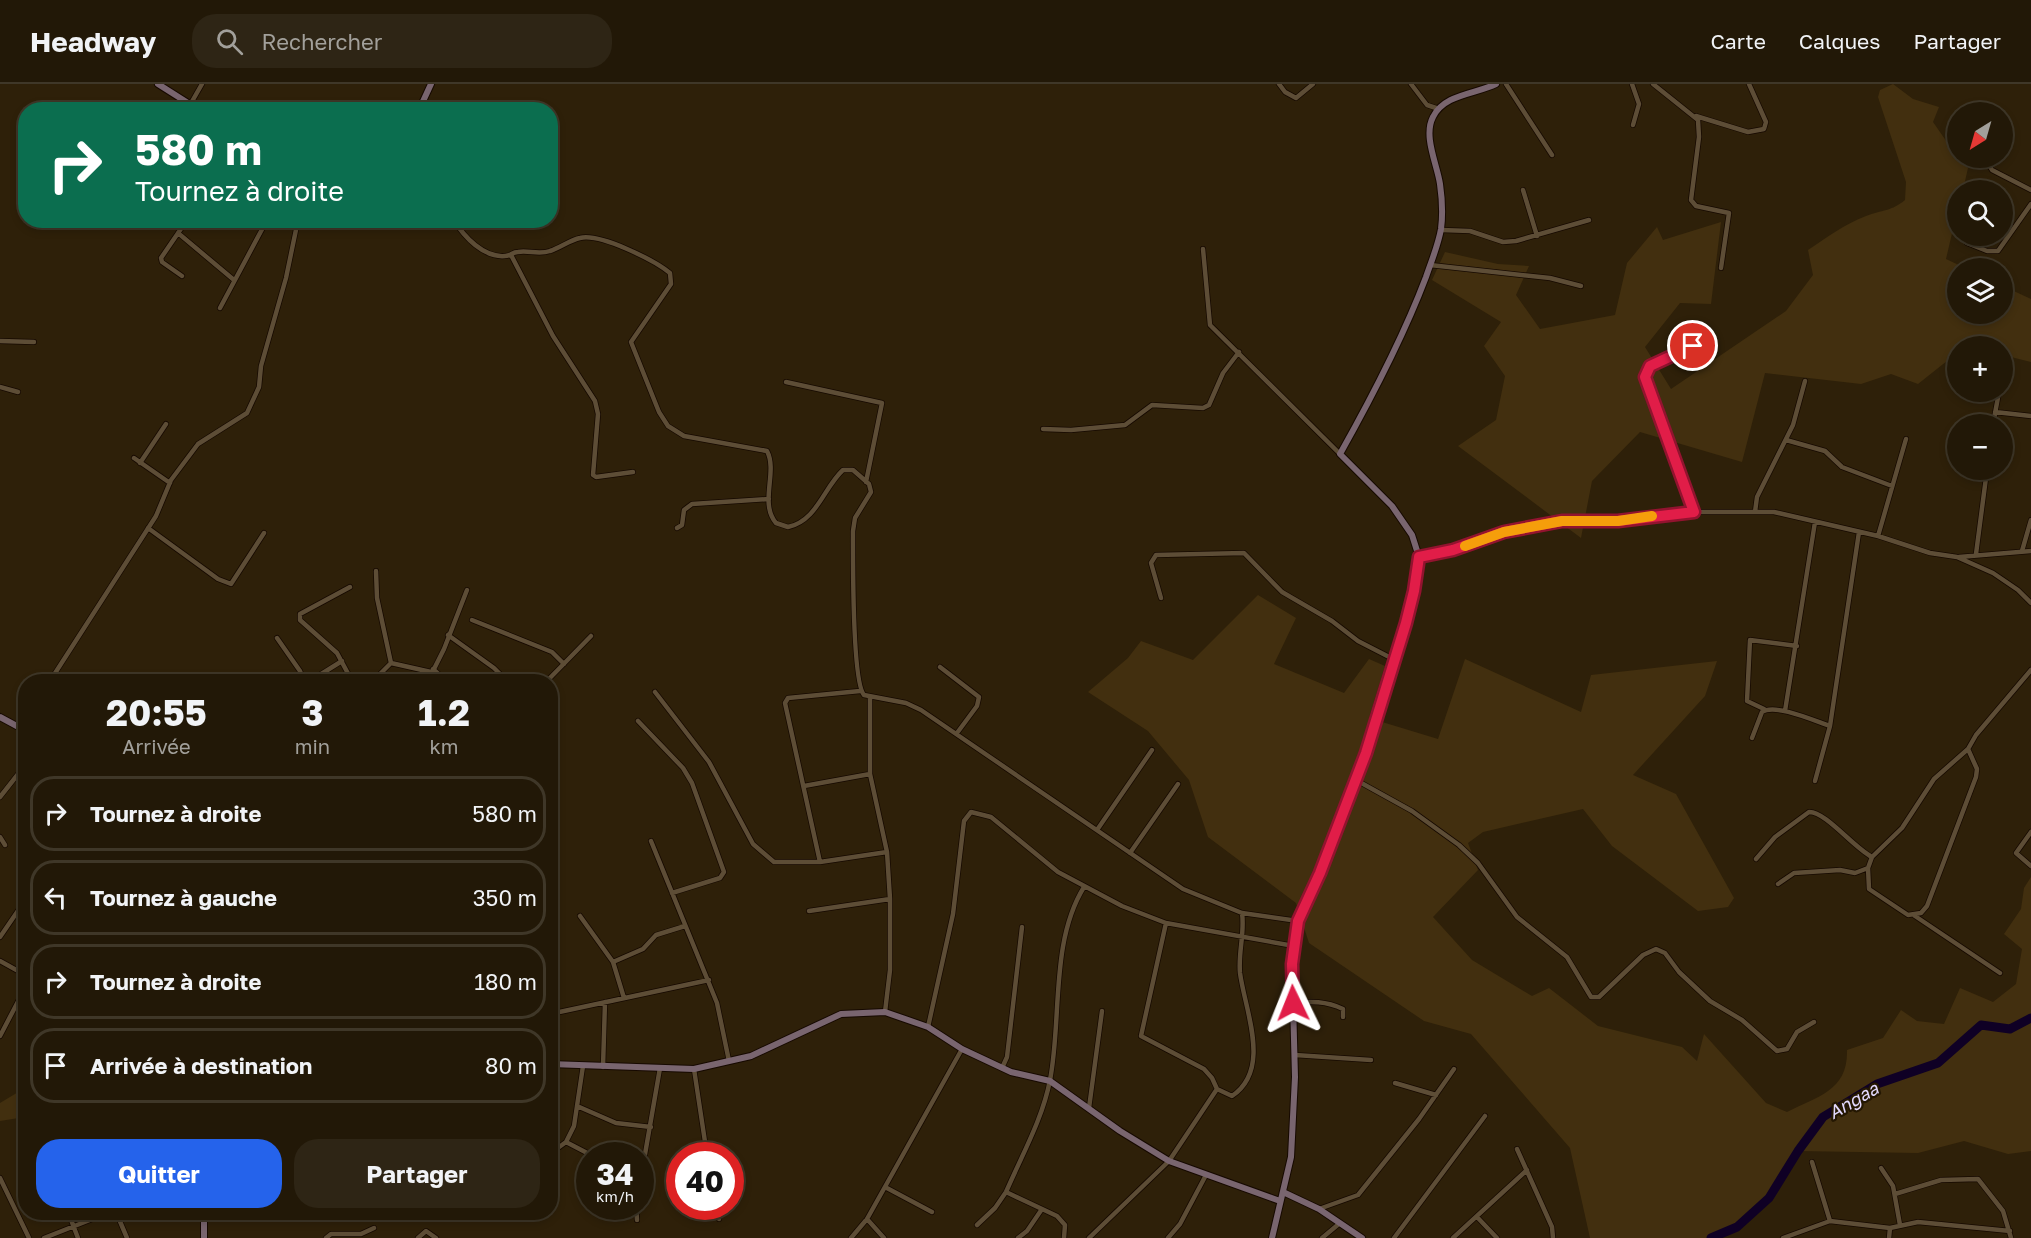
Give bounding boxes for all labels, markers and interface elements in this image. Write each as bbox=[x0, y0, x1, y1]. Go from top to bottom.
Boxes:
search box bbox=[192, 14, 612, 68]
text: Headway bbox=[30, 25, 156, 58]
icon: search bbox=[213, 25, 246, 58]
text: Rechercher bbox=[261, 28, 382, 55]
text: Carte bbox=[1710, 28, 1766, 54]
text: Calques bbox=[1799, 28, 1880, 54]
text: Partager bbox=[1913, 28, 2001, 54]
north arrow bbox=[1947, 102, 2013, 168]
map controls bbox=[1947, 102, 2013, 480]
text: 580 m bbox=[135, 124, 262, 174]
icon: right bbox=[36, 126, 114, 204]
text: Tournez à droite bbox=[135, 175, 344, 207]
button: search bbox=[1947, 180, 2013, 246]
button: layers bbox=[1947, 258, 2013, 324]
pin bbox=[1667, 320, 1718, 371]
icon: arrive bbox=[1676, 329, 1709, 362]
button: + bbox=[1947, 336, 2013, 402]
button: − bbox=[1947, 414, 2013, 480]
text: 20:55 bbox=[106, 691, 207, 734]
text: 3 bbox=[301, 691, 323, 734]
text: 1.2 bbox=[418, 691, 470, 734]
text: Arrivée bbox=[122, 734, 191, 758]
text: min bbox=[295, 734, 330, 758]
text: km bbox=[430, 734, 459, 758]
icon: right bbox=[39, 797, 72, 830]
text: Tournez à droite bbox=[90, 800, 261, 827]
text: 580 m bbox=[472, 800, 537, 827]
icon: left bbox=[39, 881, 72, 914]
text: Tournez à gauche bbox=[90, 884, 277, 911]
text: 350 m bbox=[473, 884, 537, 911]
icon: right bbox=[39, 965, 72, 998]
text: Tournez à droite bbox=[90, 968, 261, 995]
text: 180 m bbox=[474, 968, 537, 995]
position arrow bbox=[1261, 971, 1325, 1035]
icon: arrive bbox=[39, 1049, 72, 1082]
text: Arrivée à destination bbox=[90, 1052, 312, 1079]
text: 80 m bbox=[485, 1052, 537, 1079]
water label: Angaa bbox=[1824, 1076, 1883, 1123]
button: Quitter bbox=[36, 1139, 282, 1208]
button: Partager bbox=[294, 1139, 540, 1208]
speed limit sign: 40 bbox=[666, 1142, 744, 1220]
text: 34 bbox=[596, 1156, 634, 1192]
text: km/h bbox=[596, 1187, 634, 1205]

